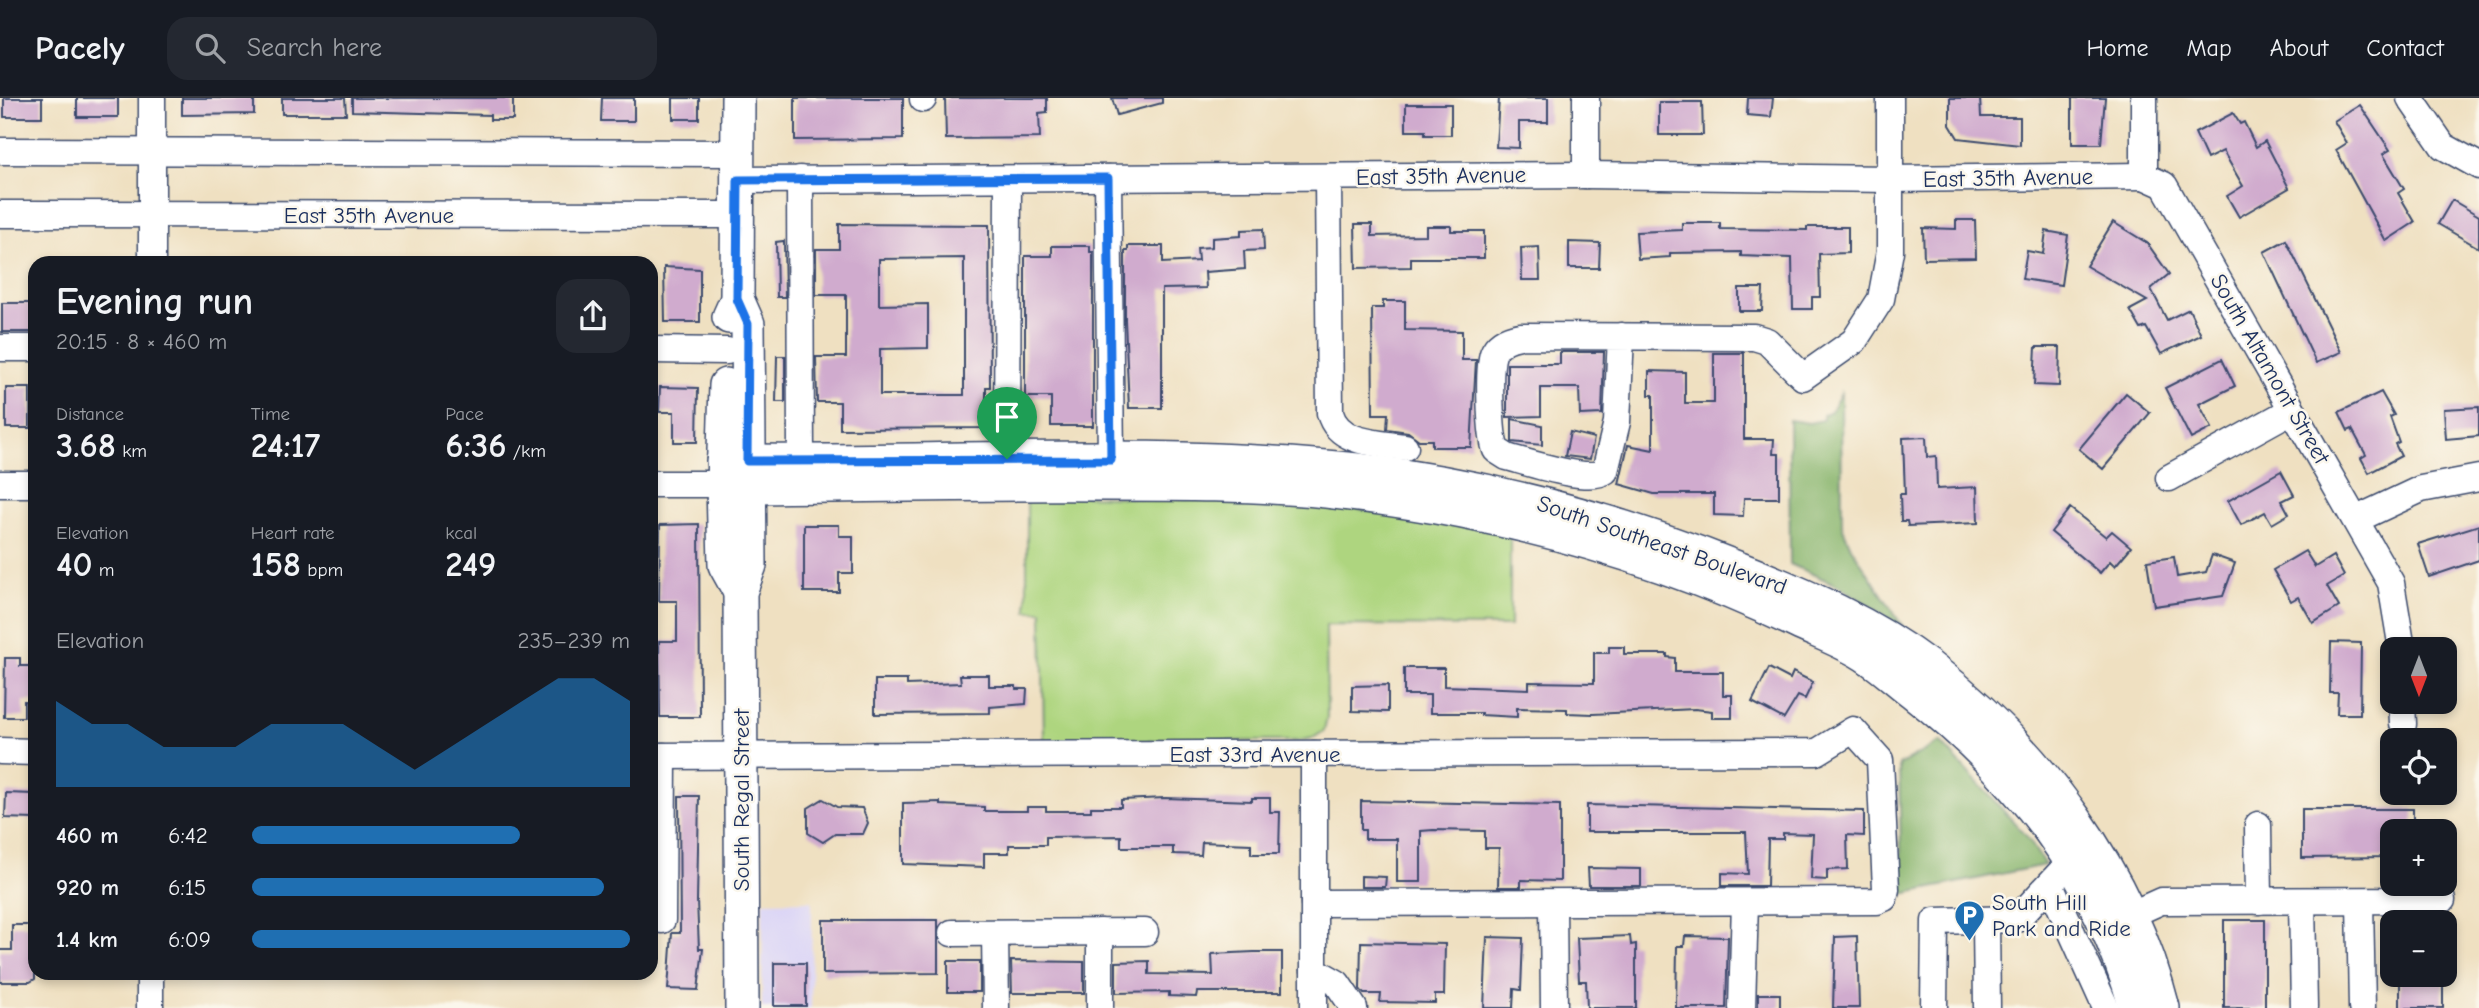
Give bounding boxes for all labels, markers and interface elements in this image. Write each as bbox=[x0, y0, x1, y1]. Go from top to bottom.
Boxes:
search box bbox=[167, 17, 657, 80]
text: Pacely bbox=[35, 29, 125, 67]
icon: search bbox=[191, 29, 229, 67]
text: Search here bbox=[247, 33, 382, 63]
text: Home bbox=[2087, 34, 2148, 62]
text: Map bbox=[2186, 34, 2232, 62]
text: About bbox=[2270, 34, 2328, 62]
text: Contact bbox=[2366, 34, 2444, 62]
street label: East 35th Avenue bbox=[1356, 161, 1526, 191]
street label: East 35th Avenue bbox=[1923, 163, 2093, 193]
street label: East 35th Avenue bbox=[284, 202, 454, 229]
street label: South Altamont Street bbox=[2205, 269, 2336, 470]
button: share bbox=[556, 279, 630, 353]
text: Evening run bbox=[56, 280, 253, 324]
text: 20:15 · 8 × 460 m bbox=[56, 328, 227, 355]
pin bbox=[977, 387, 1037, 459]
icon: arrive bbox=[988, 398, 1026, 436]
text: Distance bbox=[56, 403, 124, 425]
text: Time bbox=[251, 403, 290, 425]
text: Pace bbox=[445, 403, 484, 425]
text: 3.68 bbox=[56, 425, 116, 466]
text: 24:17 bbox=[251, 425, 320, 466]
text: 6:36 bbox=[445, 425, 506, 466]
text: km bbox=[116, 440, 147, 462]
text: /km bbox=[506, 440, 546, 462]
street label: South Southeast Boulevard bbox=[1534, 490, 1790, 600]
text: Elevation bbox=[56, 522, 129, 544]
text: Heart rate bbox=[251, 522, 334, 544]
text: kcal bbox=[445, 522, 477, 544]
text: 40 bbox=[56, 544, 92, 585]
text: 158 bbox=[251, 544, 301, 585]
text: 249 bbox=[445, 544, 496, 585]
text: m bbox=[92, 559, 115, 581]
text: bpm bbox=[301, 559, 343, 581]
text: Elevation bbox=[56, 627, 144, 654]
text: 235–239 m bbox=[517, 627, 630, 654]
north arrow bbox=[2380, 637, 2457, 714]
map controls bbox=[2380, 637, 2457, 987]
street label: South Regal Street bbox=[728, 707, 755, 891]
button: locate bbox=[2380, 728, 2457, 805]
street label: East 33rd Avenue bbox=[1169, 741, 1341, 768]
button: + bbox=[2380, 819, 2457, 896]
text: 460 m bbox=[56, 822, 118, 849]
text: 6:42 bbox=[168, 822, 208, 849]
text: 920 m bbox=[56, 874, 119, 901]
text: 6:15 bbox=[168, 874, 206, 901]
place label: South Hill Park and Ride bbox=[1992, 889, 2131, 942]
parking icon: South Hill Park and Ride bbox=[1952, 898, 1986, 942]
button: − bbox=[2380, 910, 2457, 987]
text: 1.4 km bbox=[56, 926, 118, 953]
text: 6:09 bbox=[168, 926, 211, 953]

